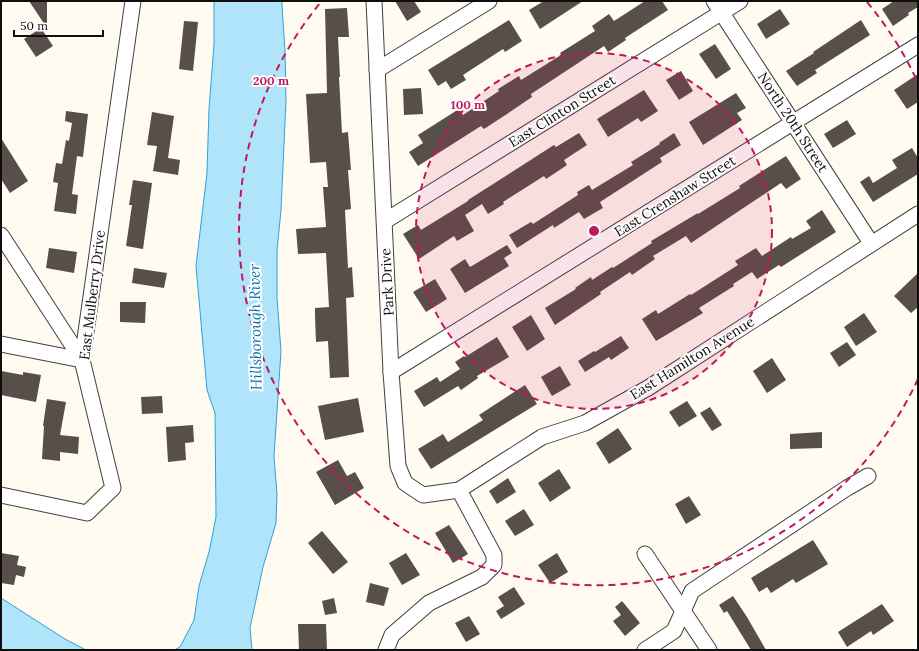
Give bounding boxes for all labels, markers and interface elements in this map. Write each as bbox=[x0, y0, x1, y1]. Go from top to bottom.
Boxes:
scale bar bbox=[14, 12, 103, 38]
text: 50 m bbox=[20, 18, 48, 33]
street label: North 20th Street bbox=[754, 69, 832, 176]
street label: East Clinton Street bbox=[505, 71, 619, 151]
text: 200 m bbox=[253, 73, 289, 88]
text: 100 m bbox=[451, 97, 485, 112]
street label: East Crenshaw Street bbox=[611, 151, 740, 241]
centre of rings bbox=[587, 224, 601, 238]
street label: East Mulberry Drive bbox=[75, 229, 109, 361]
street label: Park Drive bbox=[376, 247, 398, 316]
water label: Hillsborough River bbox=[244, 263, 266, 390]
street label: East Hamilton Avenue bbox=[627, 312, 758, 404]

